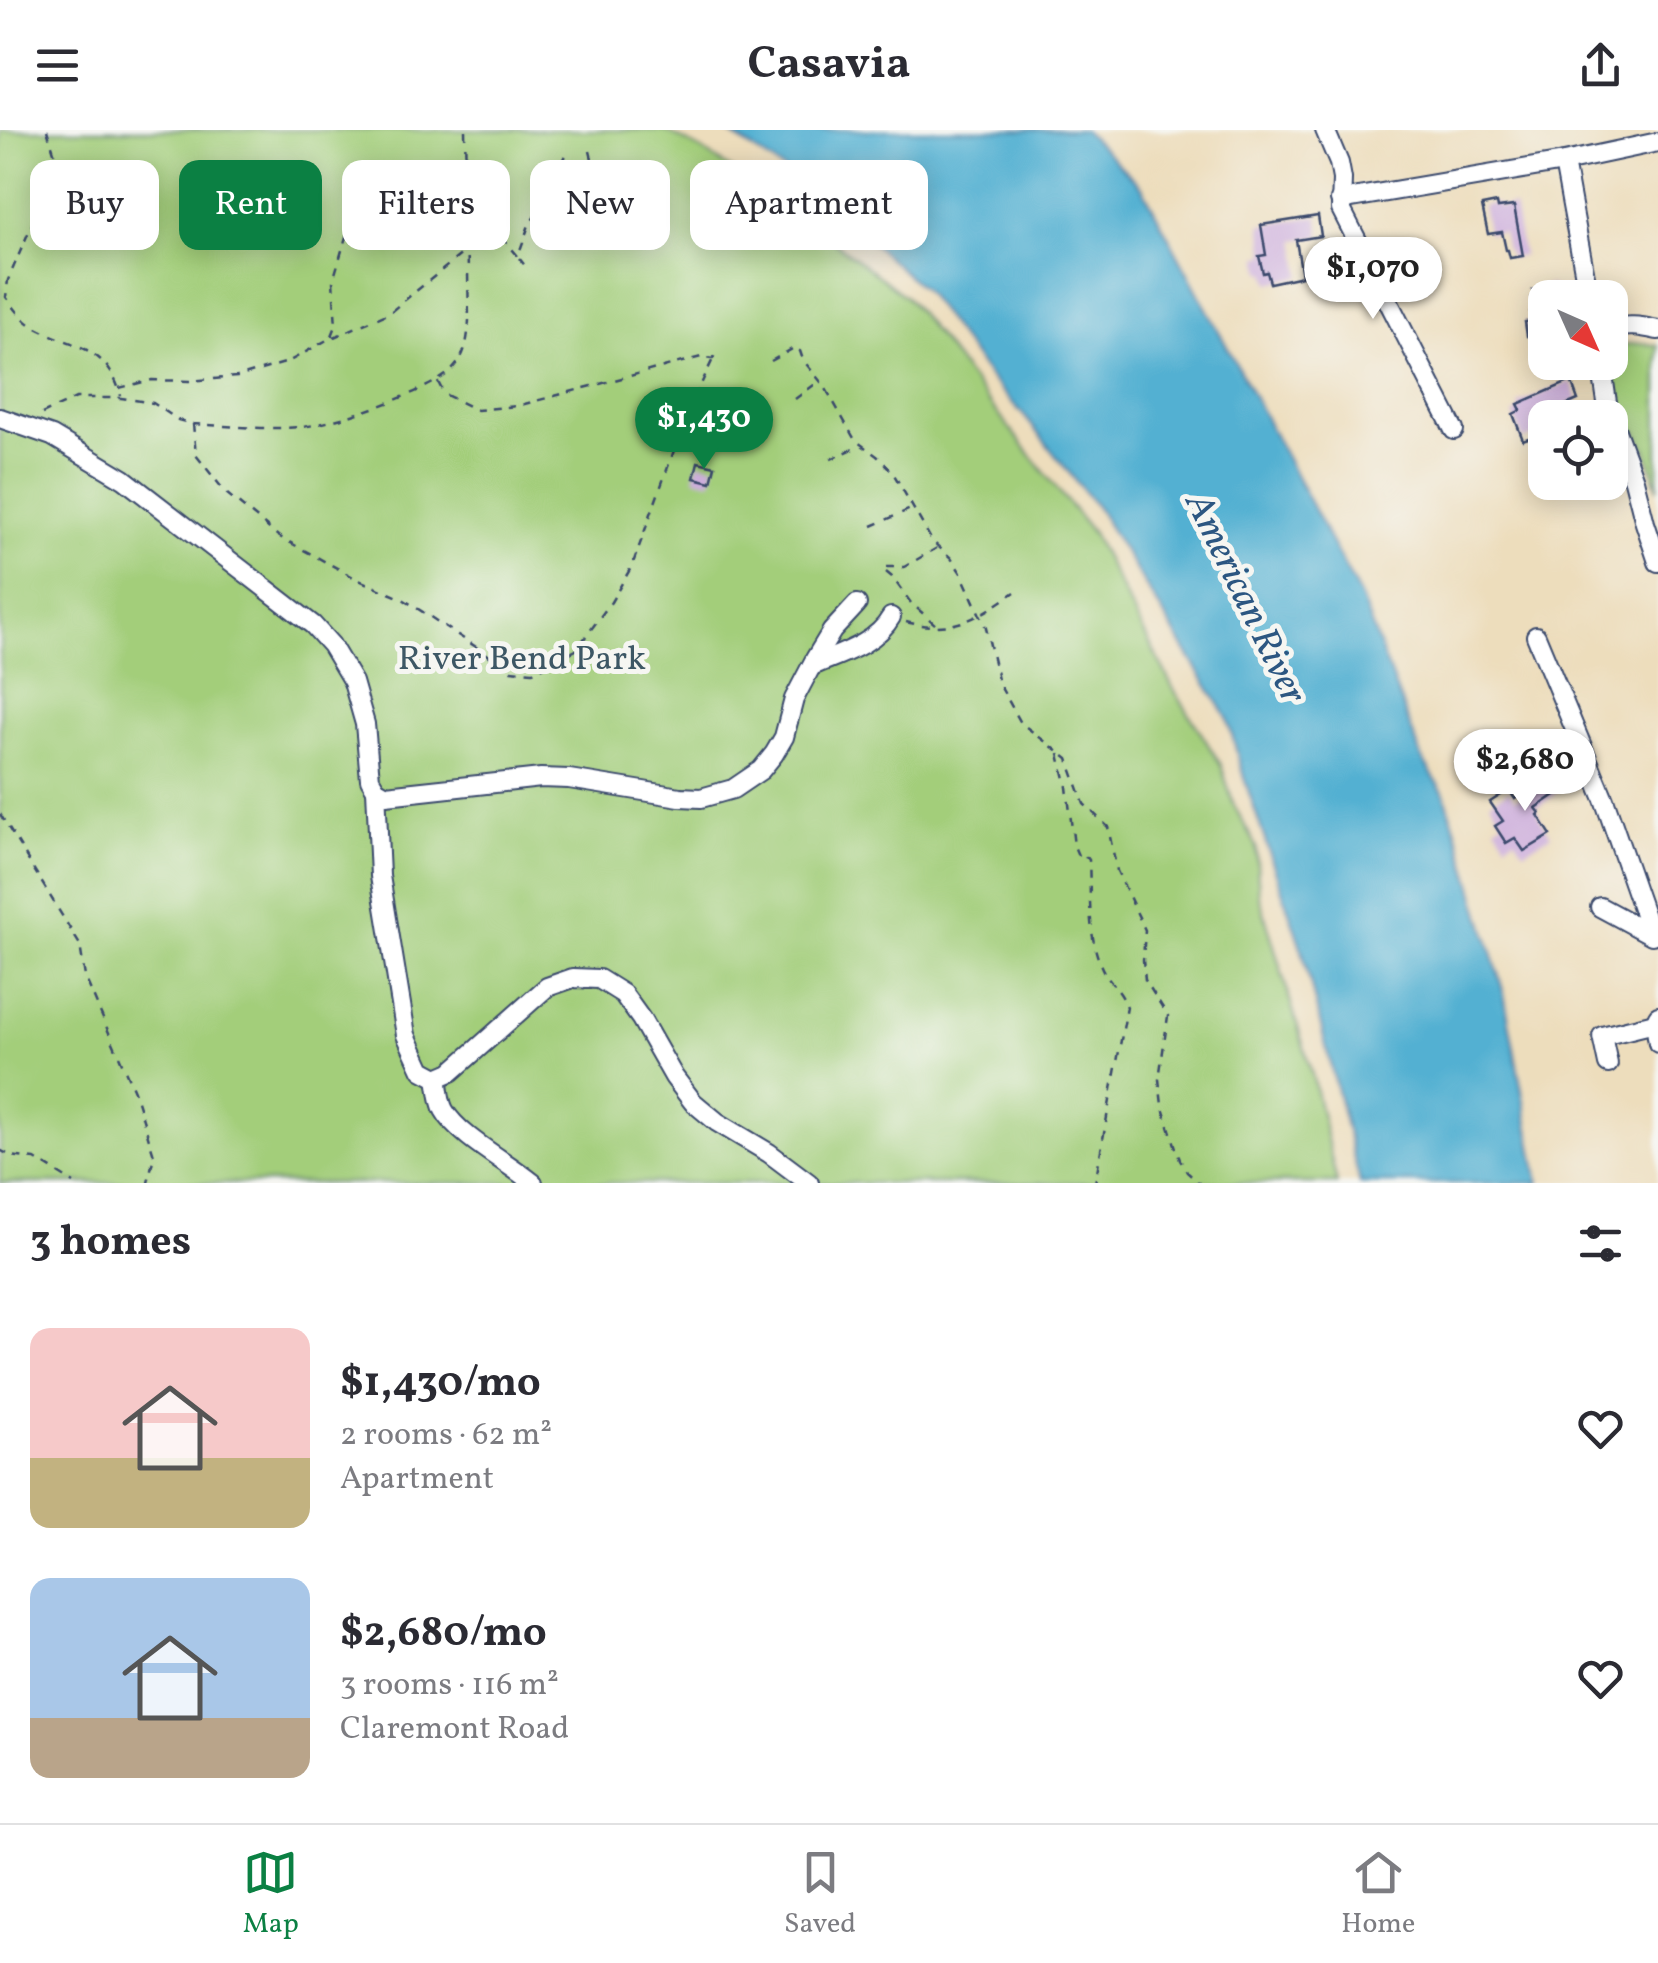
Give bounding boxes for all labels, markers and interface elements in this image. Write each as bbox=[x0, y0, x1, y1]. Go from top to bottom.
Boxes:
text: Casavia bbox=[747, 34, 911, 97]
icon: menu bbox=[30, 38, 85, 93]
icon: share bbox=[1573, 38, 1628, 93]
chip: Buy bbox=[30, 160, 159, 250]
chip: Rent bbox=[179, 160, 322, 250]
chip: Filters bbox=[342, 160, 510, 250]
chip: New bbox=[530, 160, 670, 250]
chip: Apartment bbox=[690, 160, 928, 250]
pin: $1,070 bbox=[1292, 237, 1454, 322]
text: $1,070 bbox=[1326, 247, 1420, 291]
north arrow bbox=[1528, 280, 1628, 380]
map controls bbox=[1528, 280, 1628, 500]
pin: $1,430 bbox=[623, 387, 785, 472]
text: $1,430 bbox=[657, 397, 751, 441]
button: locate bbox=[1528, 400, 1628, 500]
water label: American River bbox=[1169, 483, 1318, 714]
park label: River Bend Park bbox=[398, 636, 646, 684]
pin: $2,680 bbox=[1444, 729, 1606, 814]
text: $2,680 bbox=[1476, 739, 1574, 783]
text: 3 homes bbox=[30, 1214, 191, 1273]
icon: filters bbox=[1573, 1216, 1628, 1271]
text: $1,430/mo bbox=[340, 1355, 541, 1414]
icon: home bbox=[110, 1368, 230, 1488]
icon: heart bbox=[1573, 1401, 1628, 1456]
text: 2 rooms · 62 m² bbox=[340, 1414, 552, 1458]
text: Apartment bbox=[340, 1458, 494, 1502]
text: $2,680/mo bbox=[340, 1605, 547, 1664]
icon: home bbox=[110, 1618, 230, 1738]
icon: heart bbox=[1573, 1651, 1628, 1706]
text: 3 rooms · 116 m² bbox=[340, 1664, 559, 1708]
text: Claremont Road bbox=[340, 1708, 569, 1752]
tab: Map bbox=[243, 1845, 299, 1944]
tab: Saved bbox=[784, 1845, 856, 1944]
tab: Home bbox=[1341, 1845, 1415, 1944]

